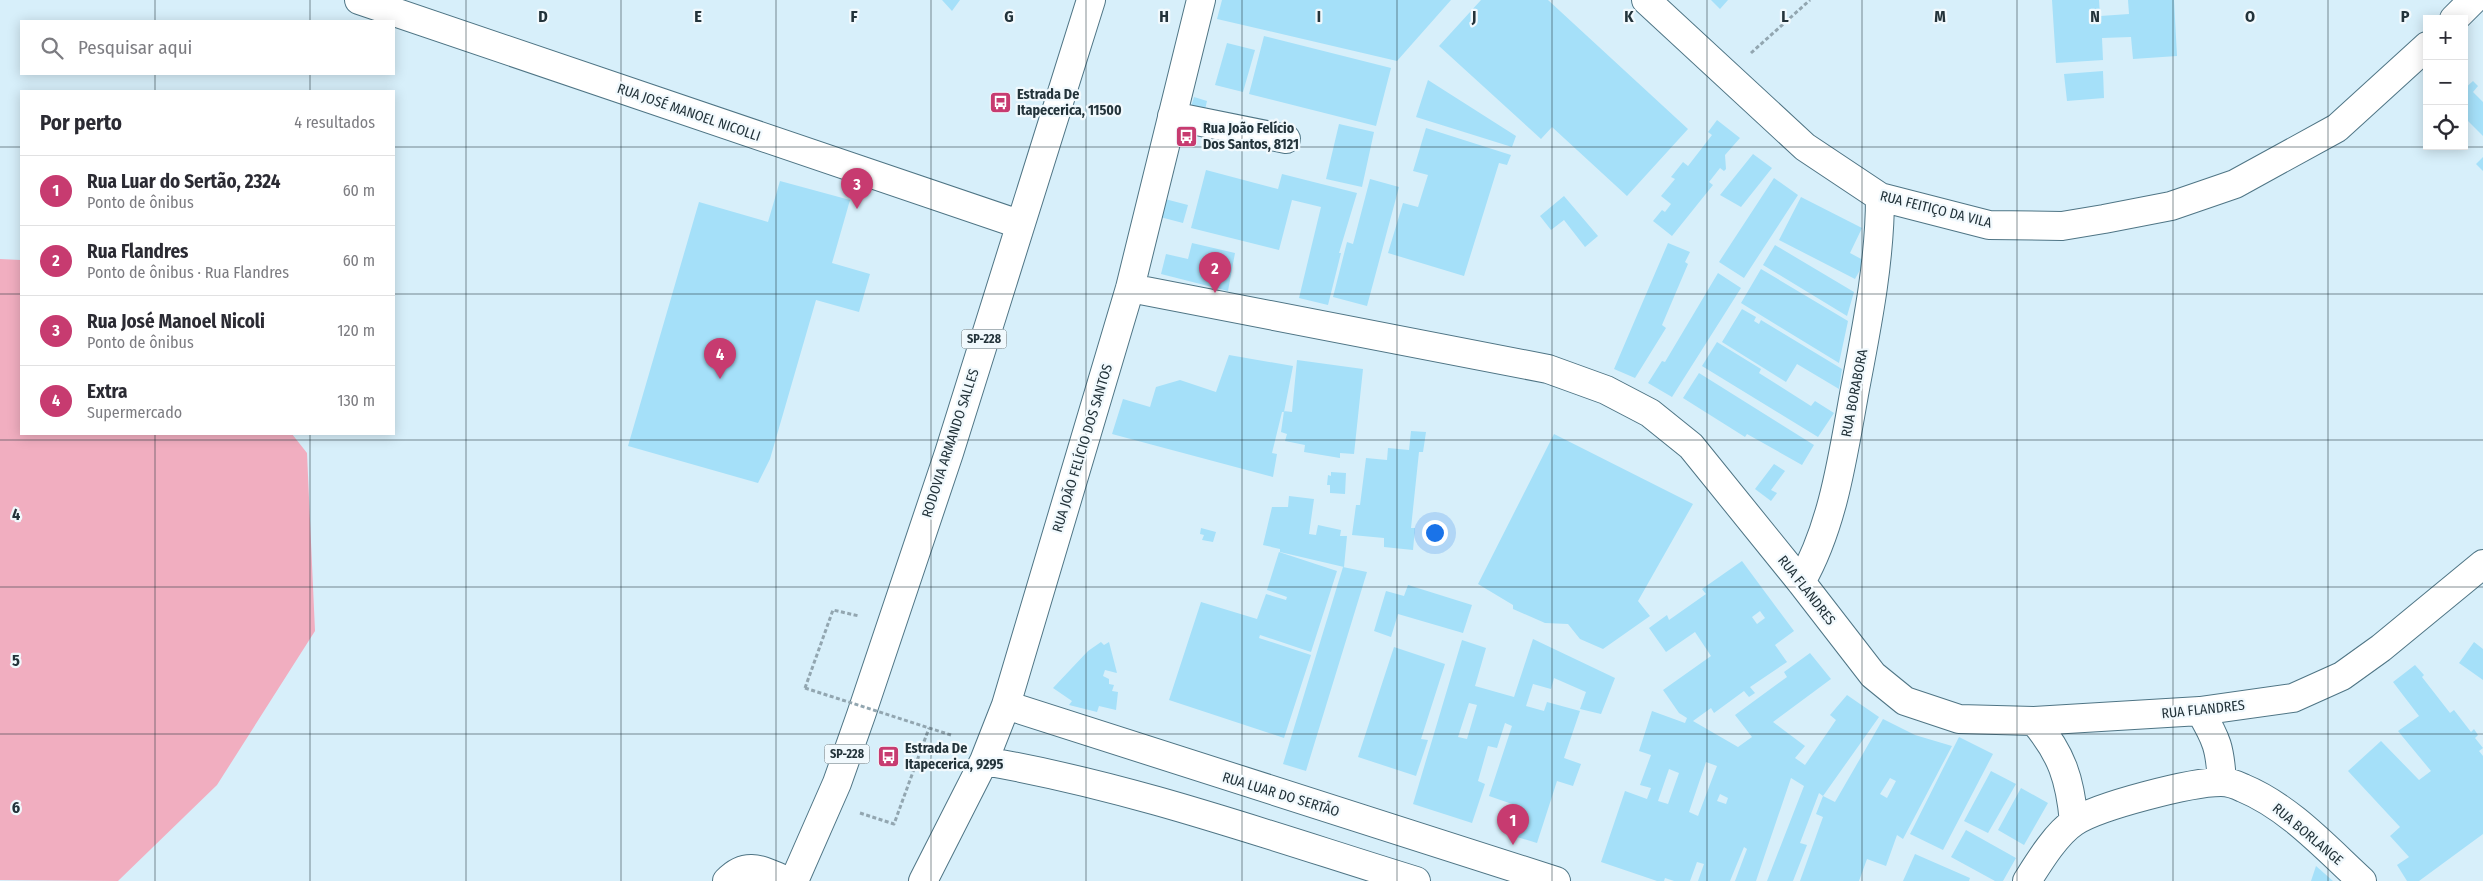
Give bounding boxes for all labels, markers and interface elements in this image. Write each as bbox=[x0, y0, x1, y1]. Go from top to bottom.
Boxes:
text: D bbox=[538, 7, 548, 26]
text: E bbox=[694, 7, 702, 26]
text: F bbox=[850, 7, 858, 26]
text: G bbox=[1004, 7, 1014, 26]
text: H bbox=[1159, 7, 1169, 26]
text: I bbox=[1317, 7, 1321, 26]
text: J bbox=[1471, 7, 1476, 26]
text: K bbox=[1624, 7, 1634, 26]
text: L bbox=[1781, 7, 1789, 26]
text: M bbox=[1934, 7, 1946, 26]
text: N bbox=[2090, 7, 2100, 26]
text: O bbox=[2245, 7, 2255, 26]
text: P bbox=[2401, 7, 2410, 26]
map controls bbox=[2423, 15, 2468, 150]
button: + bbox=[2423, 15, 2468, 60]
search box bbox=[20, 20, 395, 75]
icon: search bbox=[38, 34, 66, 62]
text: Pesquisar aqui bbox=[78, 36, 192, 59]
button: − bbox=[2423, 60, 2468, 105]
street label: RUA JOSÉ MANOEL NICOLLI bbox=[615, 79, 763, 145]
place label: Estrada De Itapecerica, 11500 bbox=[1017, 86, 1122, 119]
bus stop icon: Estrada De Itapecerica, 11500 bbox=[989, 90, 1013, 114]
button: locate bbox=[2423, 105, 2468, 150]
text: Por perto bbox=[40, 110, 122, 136]
text: 4 resultados bbox=[294, 113, 375, 132]
place label: Rua João Felício Dos Santos, 8121 bbox=[1203, 120, 1299, 153]
bus stop icon: Rua João Felício Dos Santos, 8121 bbox=[1175, 124, 1199, 148]
pin: 3 bbox=[841, 168, 873, 209]
text: Rua Luar do Sertão, 2324 bbox=[87, 170, 281, 193]
text: 1 bbox=[53, 181, 59, 200]
text: 60 m bbox=[343, 181, 375, 200]
street label: RUA FEITIÇO DA VILA bbox=[1878, 187, 1994, 232]
text: Ponto de ônibus bbox=[87, 193, 194, 212]
text: Rua Flandres bbox=[87, 240, 188, 263]
text: 2 bbox=[52, 251, 60, 270]
text: 60 m bbox=[343, 251, 375, 270]
pin: 2 bbox=[1199, 252, 1231, 293]
text: Ponto de ônibus · Rua Flandres bbox=[87, 263, 289, 282]
text: Rua José Manoel Nicoli bbox=[87, 310, 265, 333]
text: 3 bbox=[52, 321, 60, 340]
text: 120 m bbox=[337, 321, 375, 340]
road number: SP-228 bbox=[962, 329, 1006, 348]
text: Ponto de ônibus bbox=[87, 333, 194, 352]
pin: 4 bbox=[704, 338, 736, 379]
street label: RUA BORABORA bbox=[1838, 347, 1871, 438]
street label: RUA JOÃO FELÍCIO DOS SANTOS bbox=[1048, 362, 1116, 534]
street label: RODOVIA ARMANDO SALLES bbox=[918, 366, 983, 520]
text: Extra bbox=[87, 380, 127, 403]
text: 4 bbox=[52, 391, 60, 410]
text: 130 m bbox=[337, 391, 375, 410]
text: Supermercado bbox=[87, 403, 182, 422]
text: 4 bbox=[12, 505, 20, 524]
your location bbox=[1422, 520, 1448, 546]
street label: RUA FLANDRES bbox=[1774, 552, 1839, 629]
text: 5 bbox=[12, 651, 20, 670]
street label: RUA FLANDRES bbox=[2161, 697, 2246, 722]
place label: Estrada De Itapecerica, 9295 bbox=[905, 740, 1004, 773]
road number: SP-228 bbox=[824, 744, 870, 764]
bus stop icon: Estrada De Itapecerica, 9295 bbox=[877, 744, 901, 768]
street label: RUA LUAR DO SERTÃO bbox=[1220, 769, 1342, 820]
text: 6 bbox=[12, 798, 20, 817]
street label: RUA BORLANGE bbox=[2269, 800, 2347, 869]
pin: 1 bbox=[1497, 804, 1529, 845]

